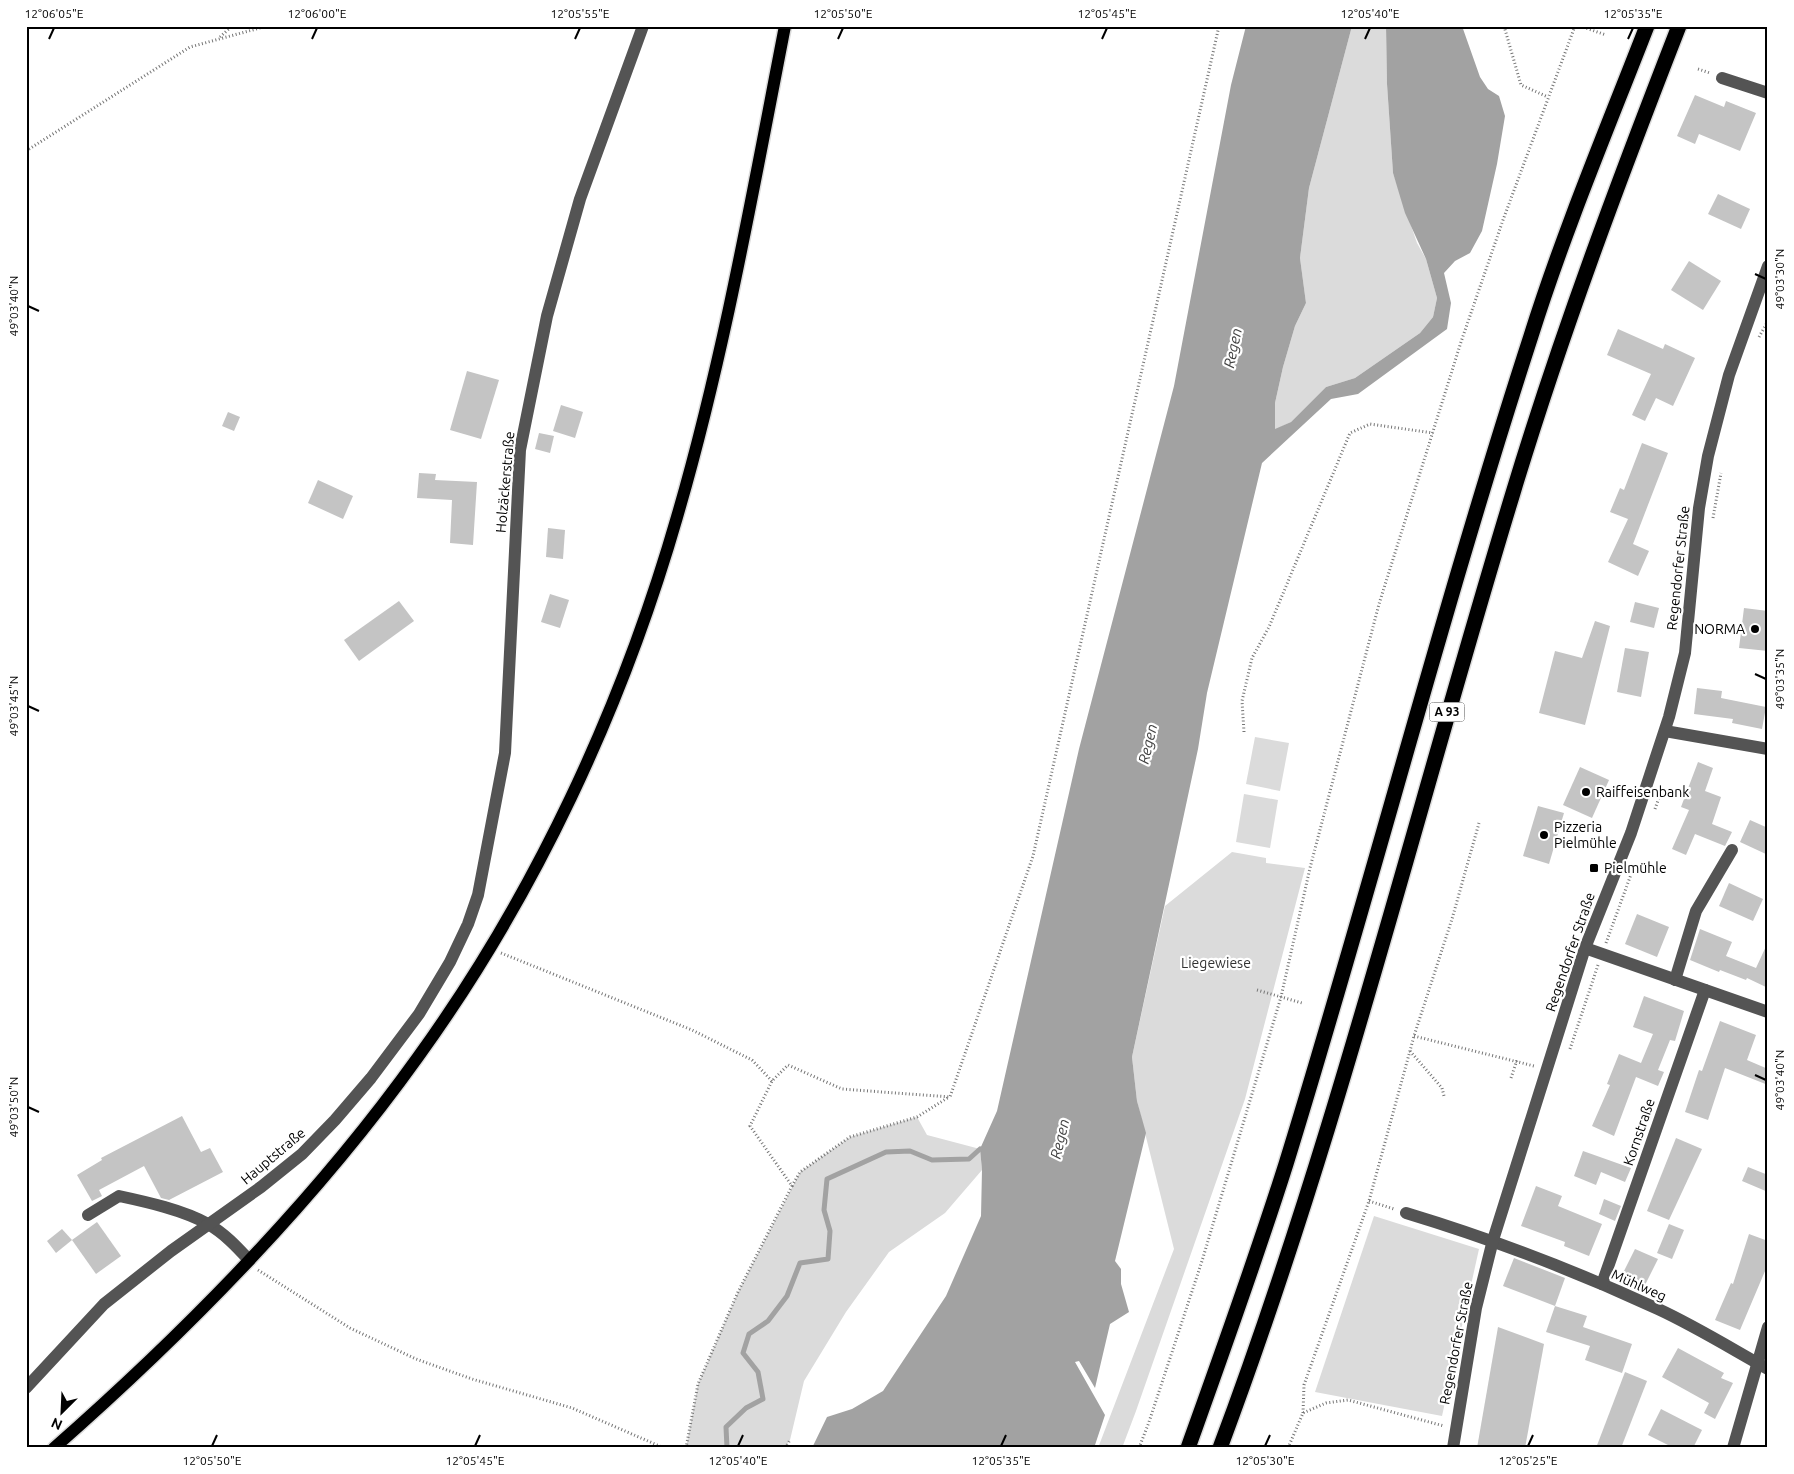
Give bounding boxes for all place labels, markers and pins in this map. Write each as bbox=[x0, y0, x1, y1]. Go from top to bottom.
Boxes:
place label: NORMA bbox=[1694, 621, 1745, 637]
marker: NORMA bbox=[1749, 623, 1761, 635]
place label: Raiffeisenbank bbox=[1596, 784, 1689, 800]
marker: Raiffeisenbank bbox=[1580, 786, 1592, 798]
place label: Pizzeria Pielmühle bbox=[1554, 819, 1617, 851]
marker: Pizzeria Pielmühle bbox=[1538, 829, 1550, 841]
place label: Pielmühle bbox=[1604, 860, 1667, 876]
marker: Pielmühle bbox=[1588, 862, 1600, 874]

